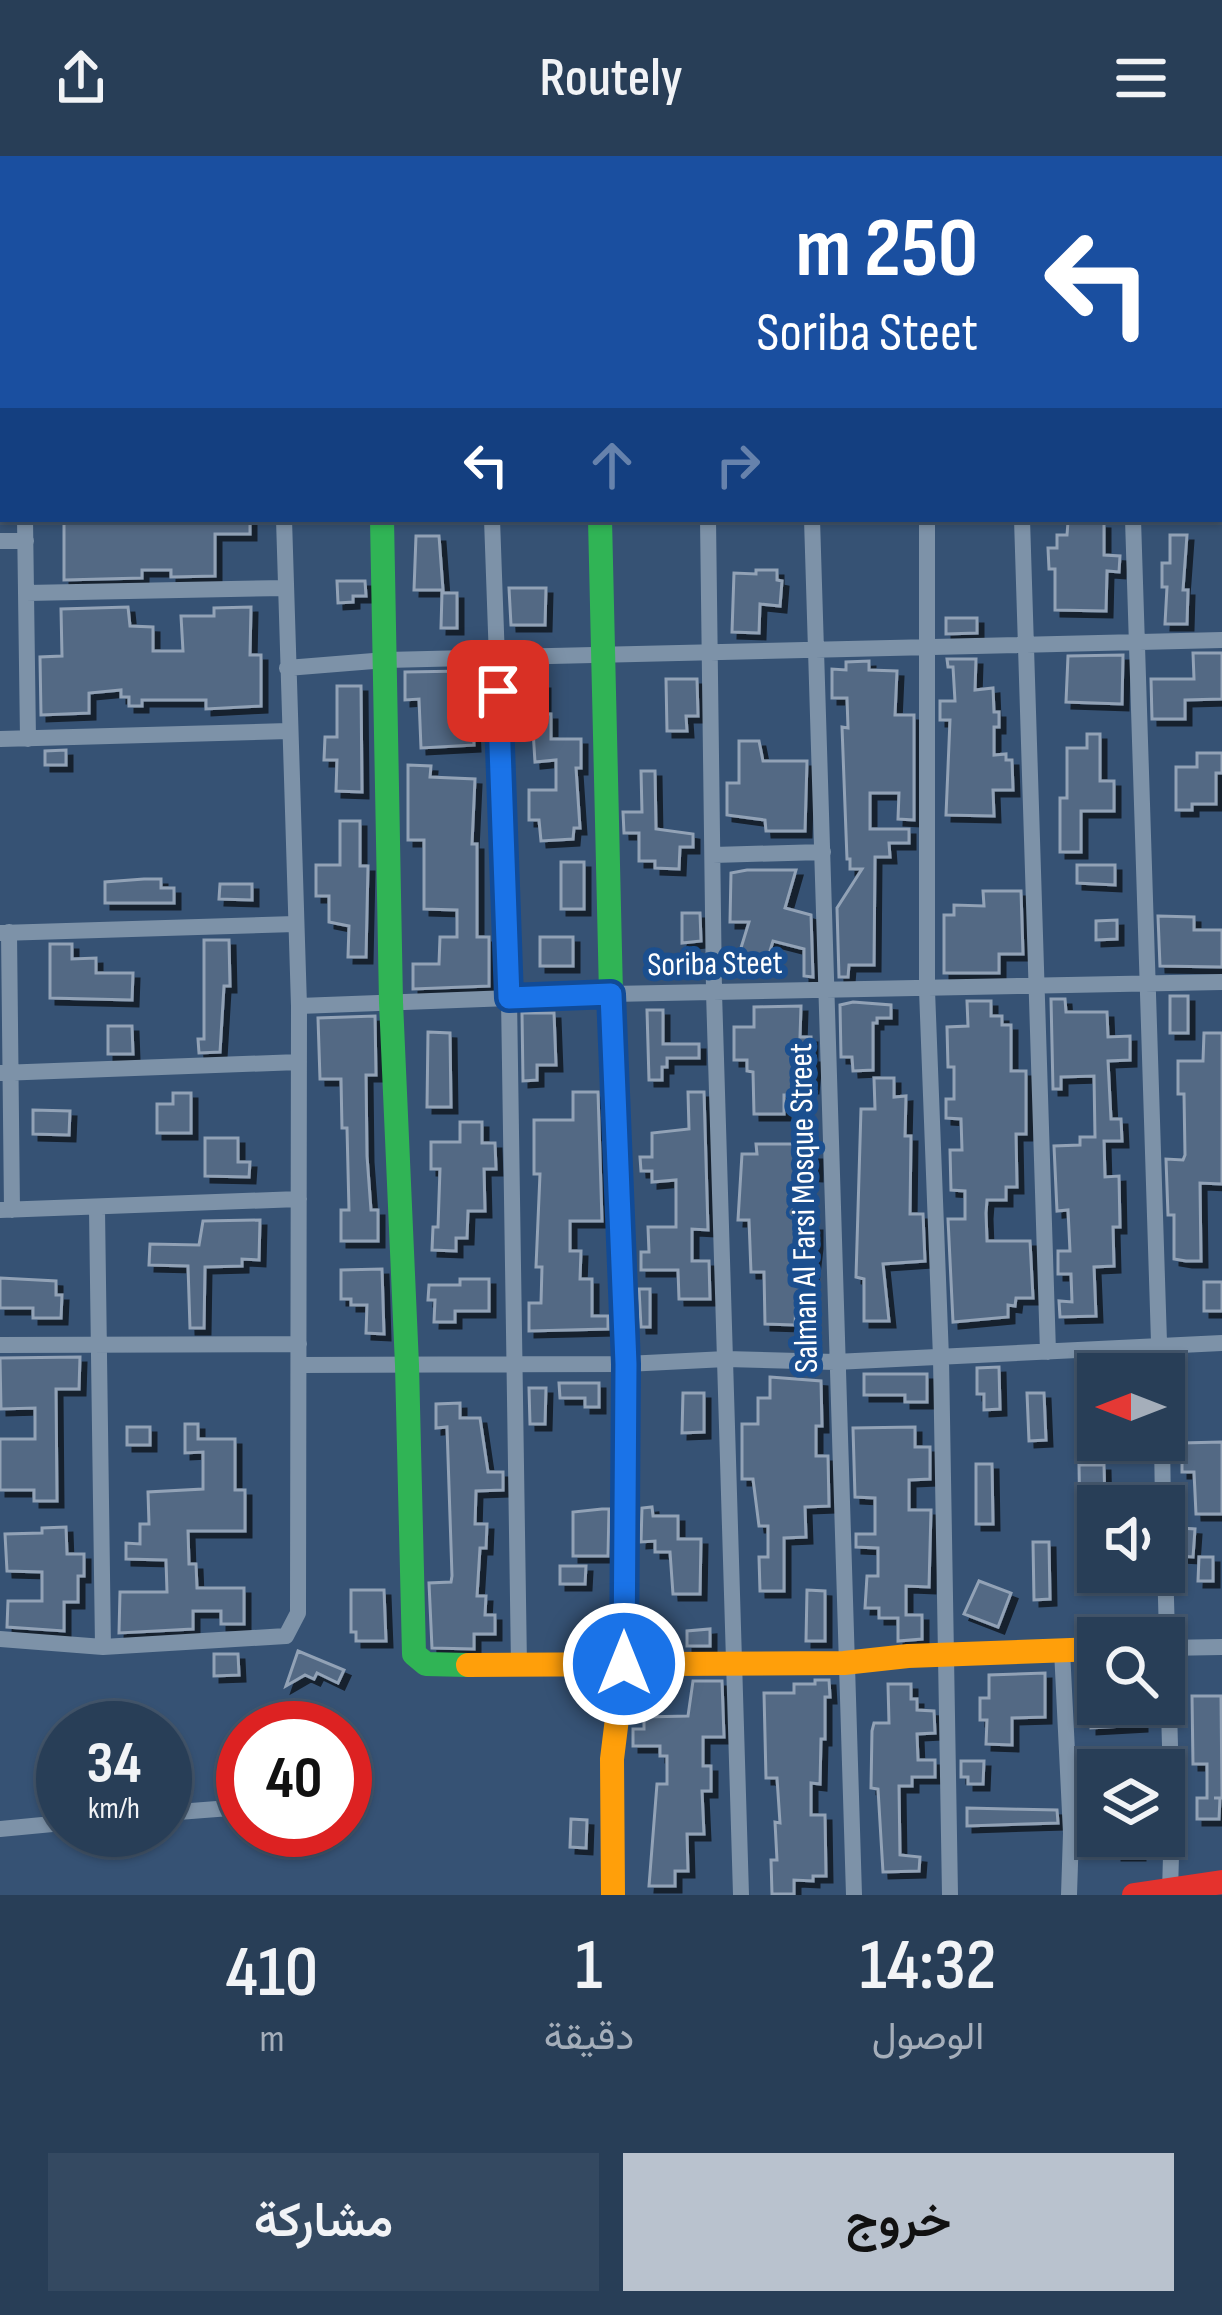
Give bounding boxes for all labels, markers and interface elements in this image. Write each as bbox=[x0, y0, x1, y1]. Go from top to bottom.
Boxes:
icon: share bbox=[48, 45, 114, 111]
icon: menu bbox=[1108, 45, 1174, 111]
text: Routely bbox=[539, 46, 683, 111]
text: 250 m bbox=[796, 199, 978, 300]
icon: left bbox=[1020, 204, 1176, 360]
text: Soriba Steet bbox=[756, 301, 978, 366]
icon: left bbox=[453, 432, 519, 498]
icon: ahead bbox=[579, 432, 645, 498]
icon: right bbox=[705, 432, 771, 498]
pin bbox=[447, 640, 549, 742]
icon: arrive bbox=[465, 658, 531, 724]
street label: Soriba Steet bbox=[647, 943, 783, 985]
street label: Salman Al Farsi Mosque Street bbox=[781, 1043, 827, 1373]
north arrow bbox=[1077, 1353, 1185, 1461]
map controls bbox=[1077, 1353, 1185, 1857]
button: sound bbox=[1077, 1485, 1185, 1593]
position arrow bbox=[561, 1601, 687, 1727]
button: search bbox=[1077, 1617, 1185, 1725]
speed limit sign: 40 bbox=[216, 1701, 372, 1857]
text: 34 bbox=[87, 1728, 141, 1800]
button: layers bbox=[1077, 1749, 1185, 1857]
text: km/h bbox=[88, 1791, 140, 1827]
text: 1 bbox=[575, 1923, 602, 2010]
text: 14:32 bbox=[860, 1923, 996, 2010]
text: 410 bbox=[226, 1930, 318, 2017]
text: دقيقة bbox=[544, 2014, 634, 2061]
text: الوصول bbox=[872, 2014, 984, 2061]
text: m bbox=[259, 2016, 284, 2063]
button: مشاركة bbox=[48, 2153, 599, 2291]
button: خروج bbox=[623, 2153, 1174, 2291]

